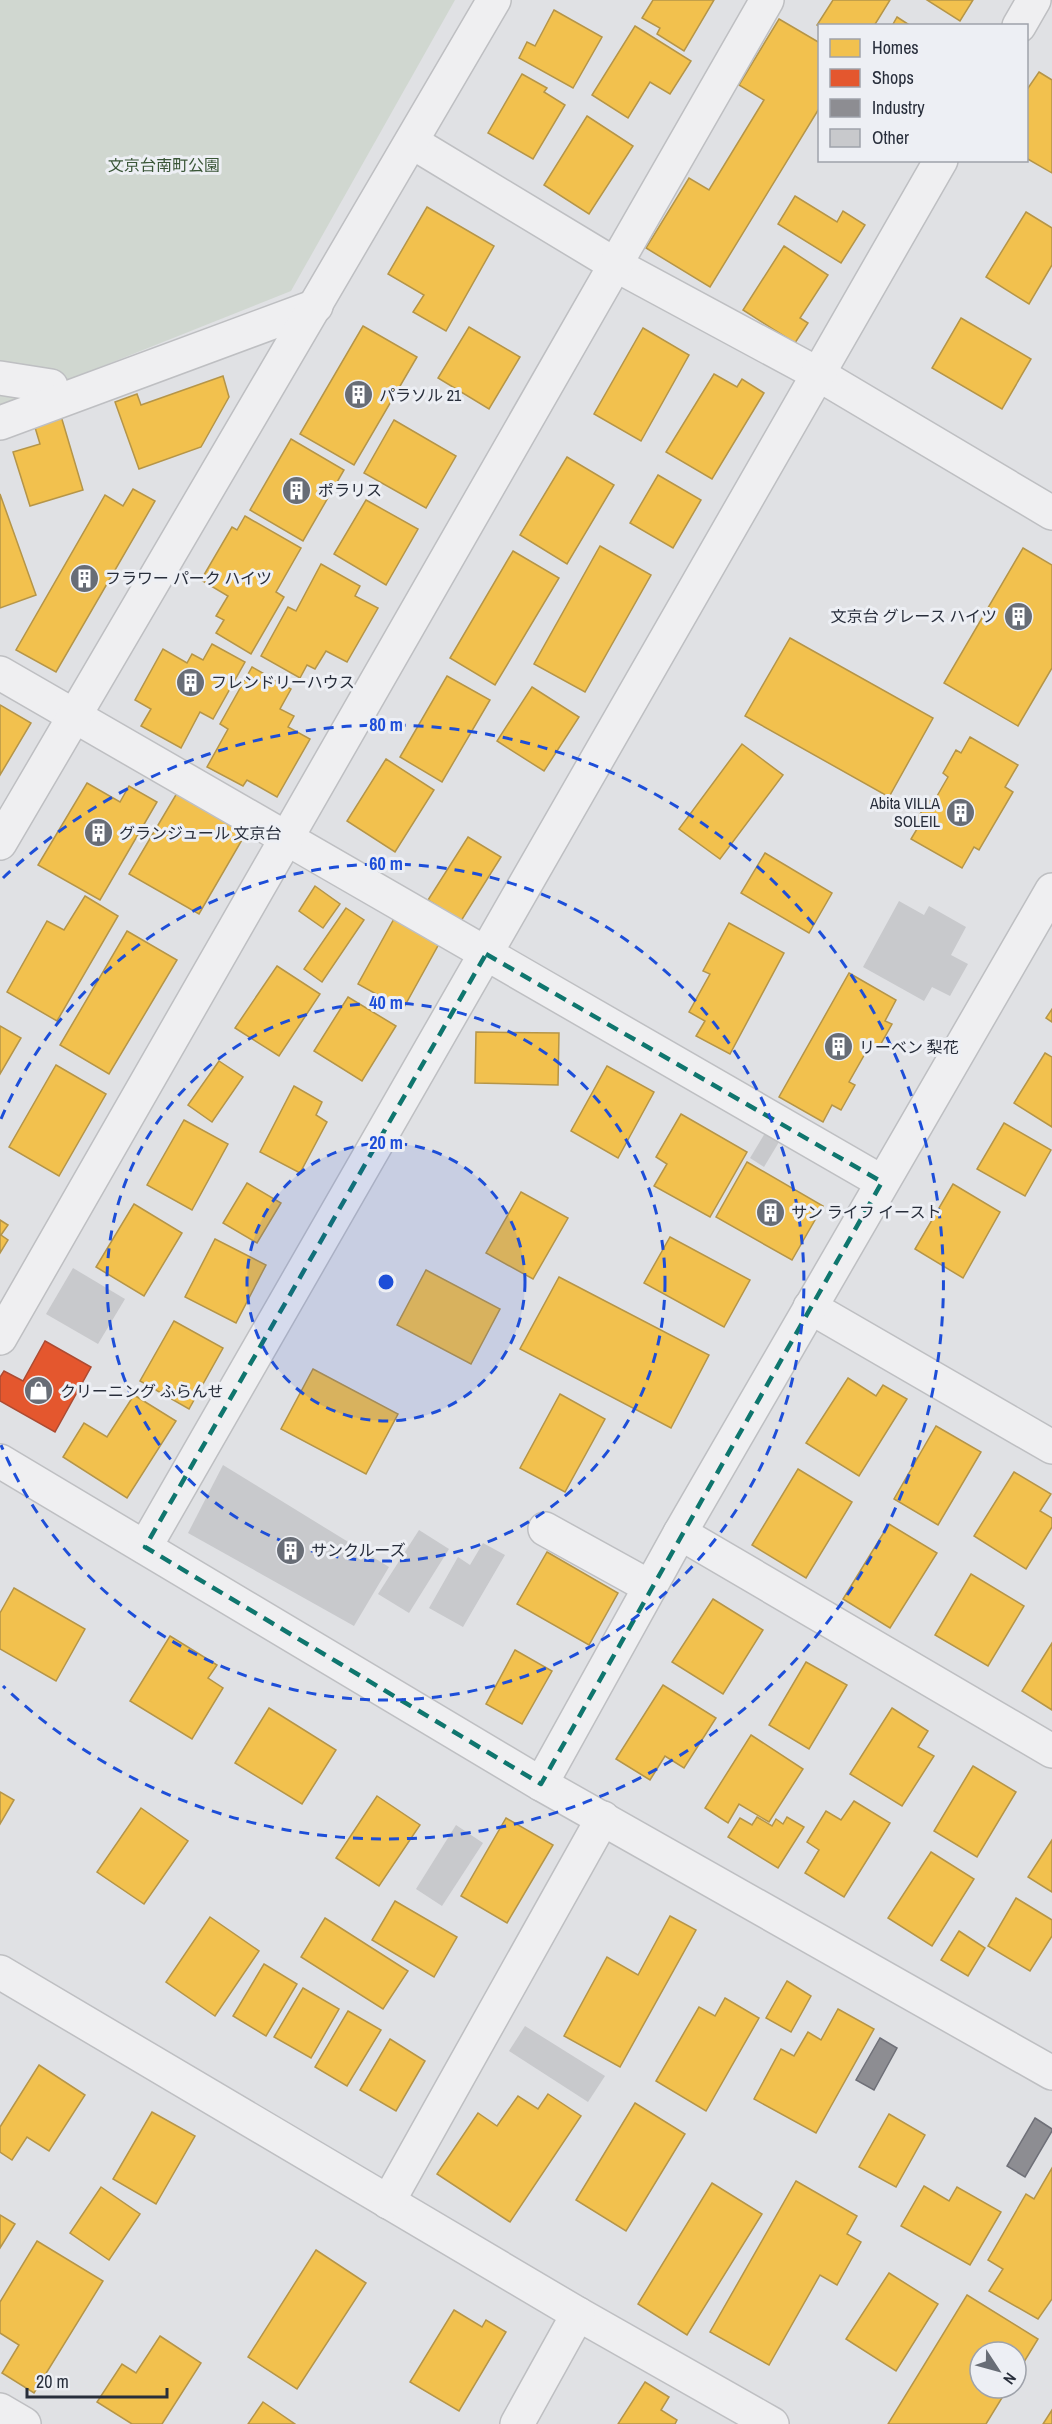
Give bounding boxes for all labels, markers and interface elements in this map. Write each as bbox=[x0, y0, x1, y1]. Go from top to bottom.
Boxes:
legend bbox=[818, 24, 1028, 162]
text: Homes bbox=[872, 35, 919, 60]
text: Shops bbox=[872, 65, 914, 90]
text: Industry bbox=[872, 95, 925, 120]
text: Other bbox=[872, 125, 909, 150]
park label: 文京台南町公園 bbox=[108, 154, 220, 176]
building icon: パラソル 21 bbox=[342, 379, 374, 411]
place label: パラソル 21 bbox=[379, 384, 462, 406]
building icon: ポラリス bbox=[281, 474, 313, 506]
place label: ポラリス bbox=[318, 479, 382, 501]
building icon: フラワー パーク ハイツ bbox=[68, 562, 100, 594]
place label: フラワー パーク ハイツ bbox=[105, 567, 272, 589]
building icon: 文京台 グレース ハイツ bbox=[1002, 600, 1034, 632]
place label: 文京台 グレース ハイツ bbox=[831, 605, 997, 627]
building icon: フレンドリーハウス bbox=[174, 666, 206, 698]
place label: フレンドリーハウス bbox=[211, 671, 355, 693]
text: 80 m bbox=[369, 712, 403, 737]
place label: Abita VILLA SOLEIL bbox=[869, 792, 941, 832]
building icon: Abita VILLA SOLEIL bbox=[945, 796, 977, 828]
building icon: グランジュール 文京台 bbox=[82, 817, 114, 849]
place label: グランジュール 文京台 bbox=[119, 822, 282, 844]
text: 60 m bbox=[369, 851, 403, 876]
text: 40 m bbox=[369, 990, 403, 1015]
building icon: リーベン 梨花 bbox=[822, 1031, 854, 1063]
place label: リーベン 梨花 bbox=[859, 1036, 959, 1058]
text: 20 m bbox=[369, 1130, 403, 1155]
building icon: サン ライフ イースト bbox=[754, 1196, 786, 1228]
place label: サン ライフ イースト bbox=[791, 1201, 942, 1223]
centre of rings bbox=[376, 1272, 396, 1292]
shop icon: クリーニング ふらんせ bbox=[23, 1375, 55, 1407]
place label: クリーニング ふらんせ bbox=[60, 1380, 224, 1402]
building icon: サンクルーズ bbox=[274, 1534, 306, 1566]
place label: サンクルーズ bbox=[311, 1539, 406, 1561]
north arrow bbox=[968, 2340, 1028, 2400]
scale bar bbox=[27, 2361, 166, 2399]
text: 20 m bbox=[36, 2369, 69, 2394]
text: N bbox=[998, 2369, 1022, 2389]

